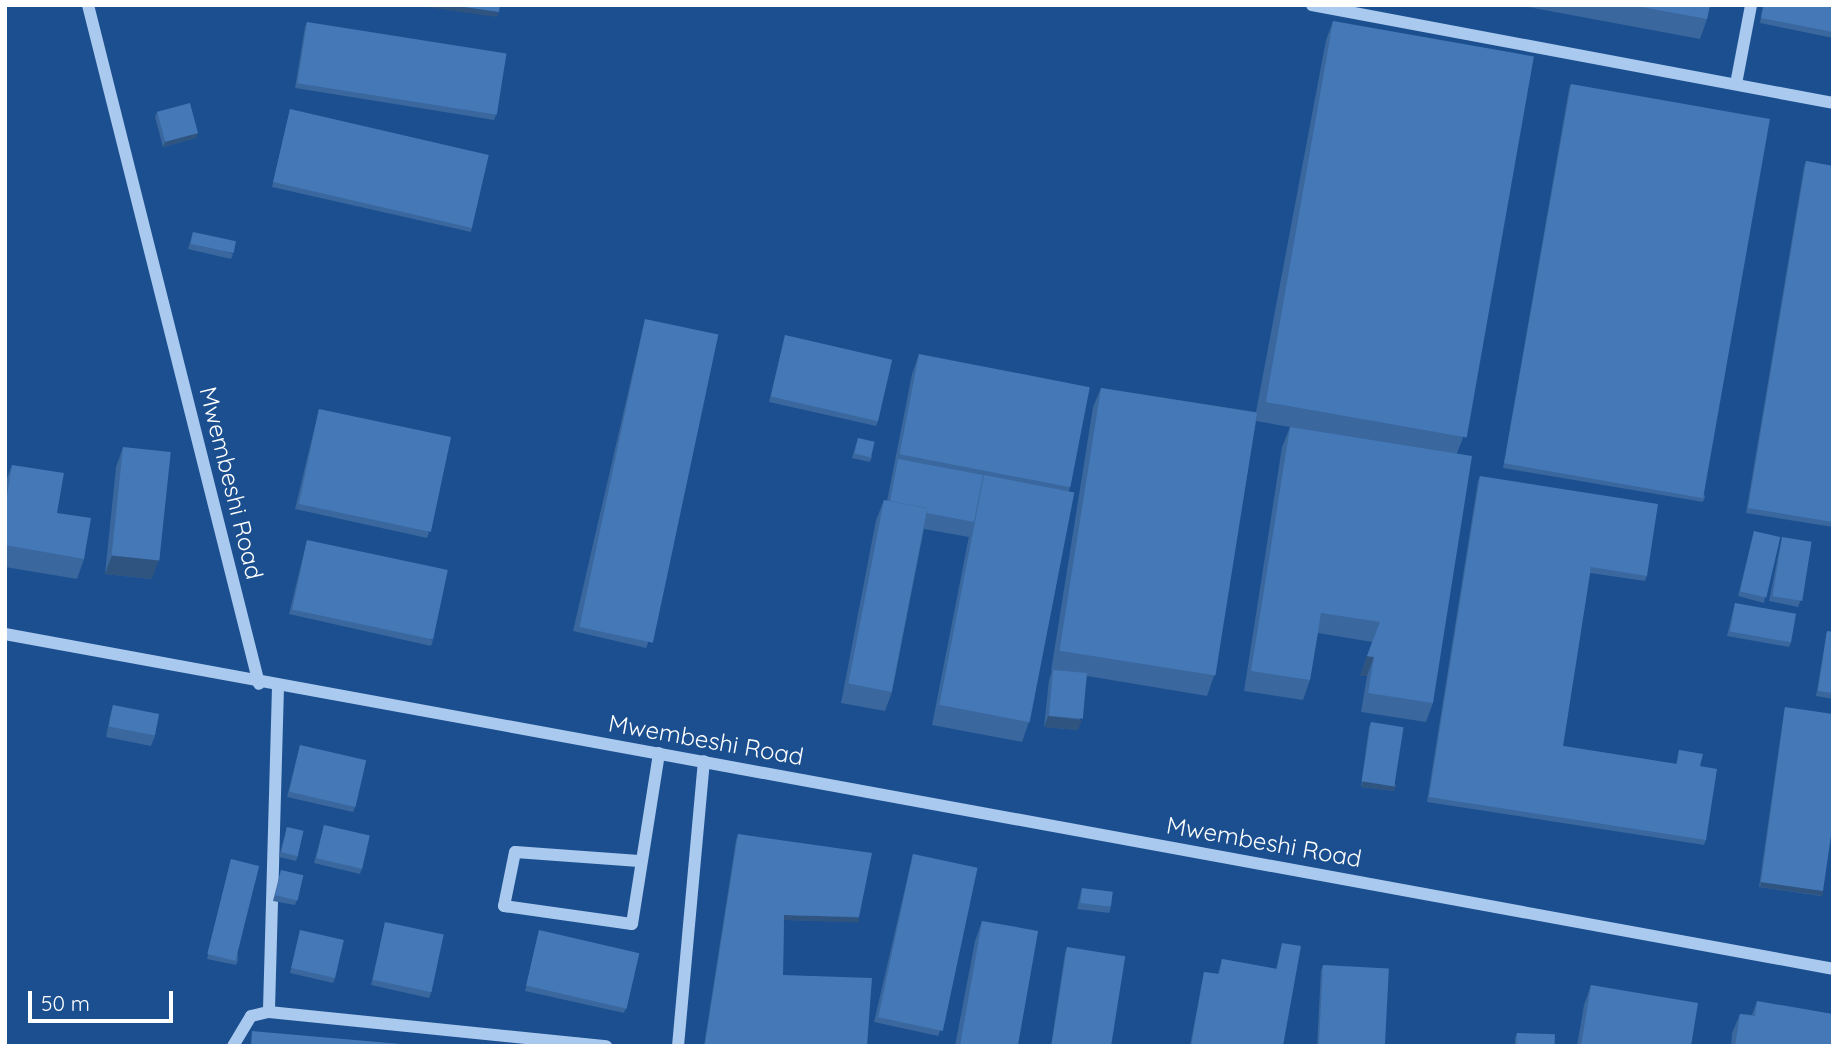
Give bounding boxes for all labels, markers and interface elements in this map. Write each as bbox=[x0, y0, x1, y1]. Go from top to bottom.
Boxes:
street label: Mwembeshi Road bbox=[193, 384, 269, 582]
street label: Mwembeshi Road bbox=[606, 709, 806, 771]
street label: Mwembeshi Road bbox=[1164, 811, 1364, 873]
scale bar bbox=[32, 978, 177, 1022]
text: 50 m bbox=[41, 990, 90, 1016]

